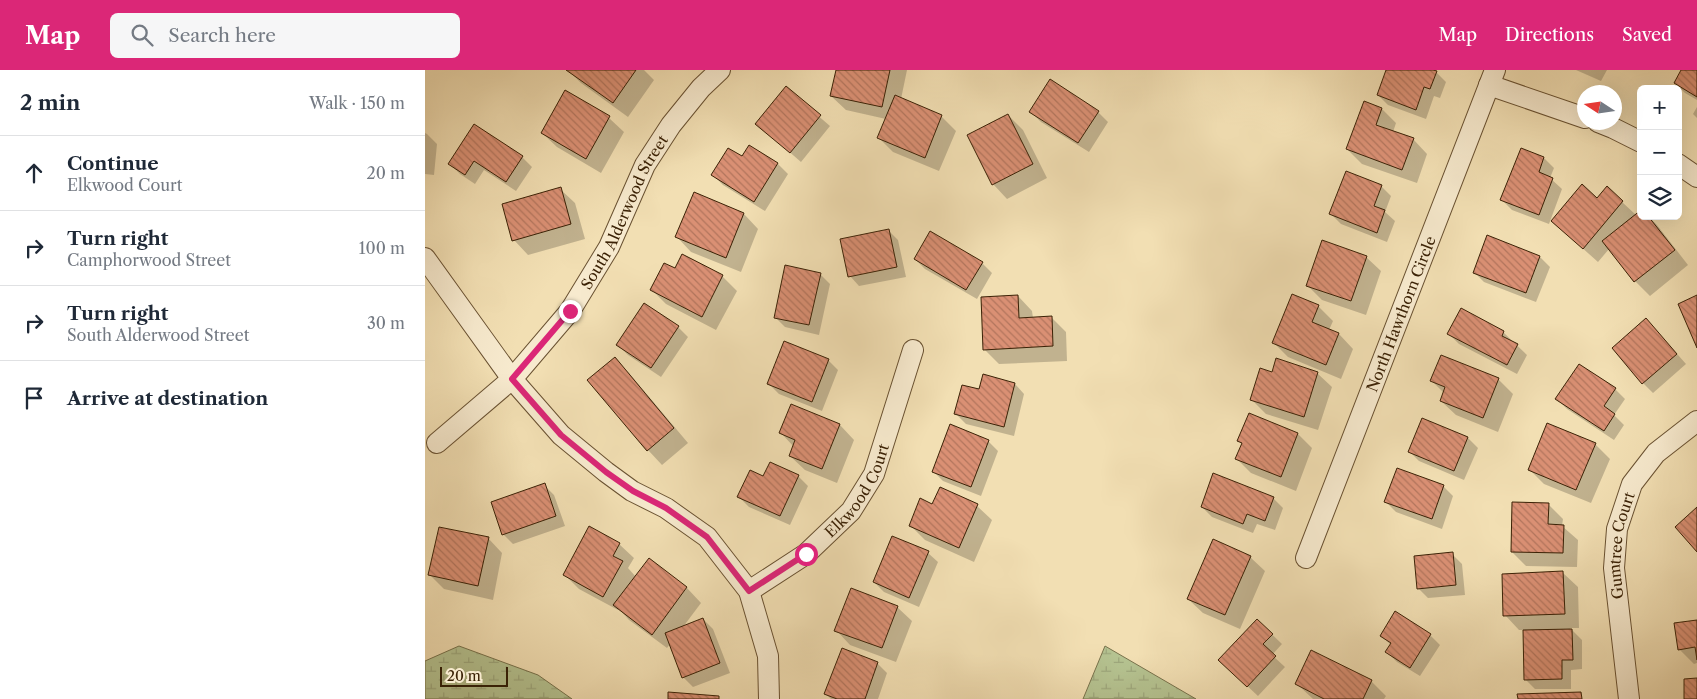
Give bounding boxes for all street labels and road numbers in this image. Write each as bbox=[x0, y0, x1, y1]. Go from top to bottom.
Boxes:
street label: South Alderwood Street bbox=[576, 131, 672, 293]
street label: North Hawthorn Circle bbox=[1362, 233, 1439, 394]
street label: Elkwood Court bbox=[820, 441, 893, 541]
street label: Gumtree Court bbox=[1604, 489, 1638, 600]

